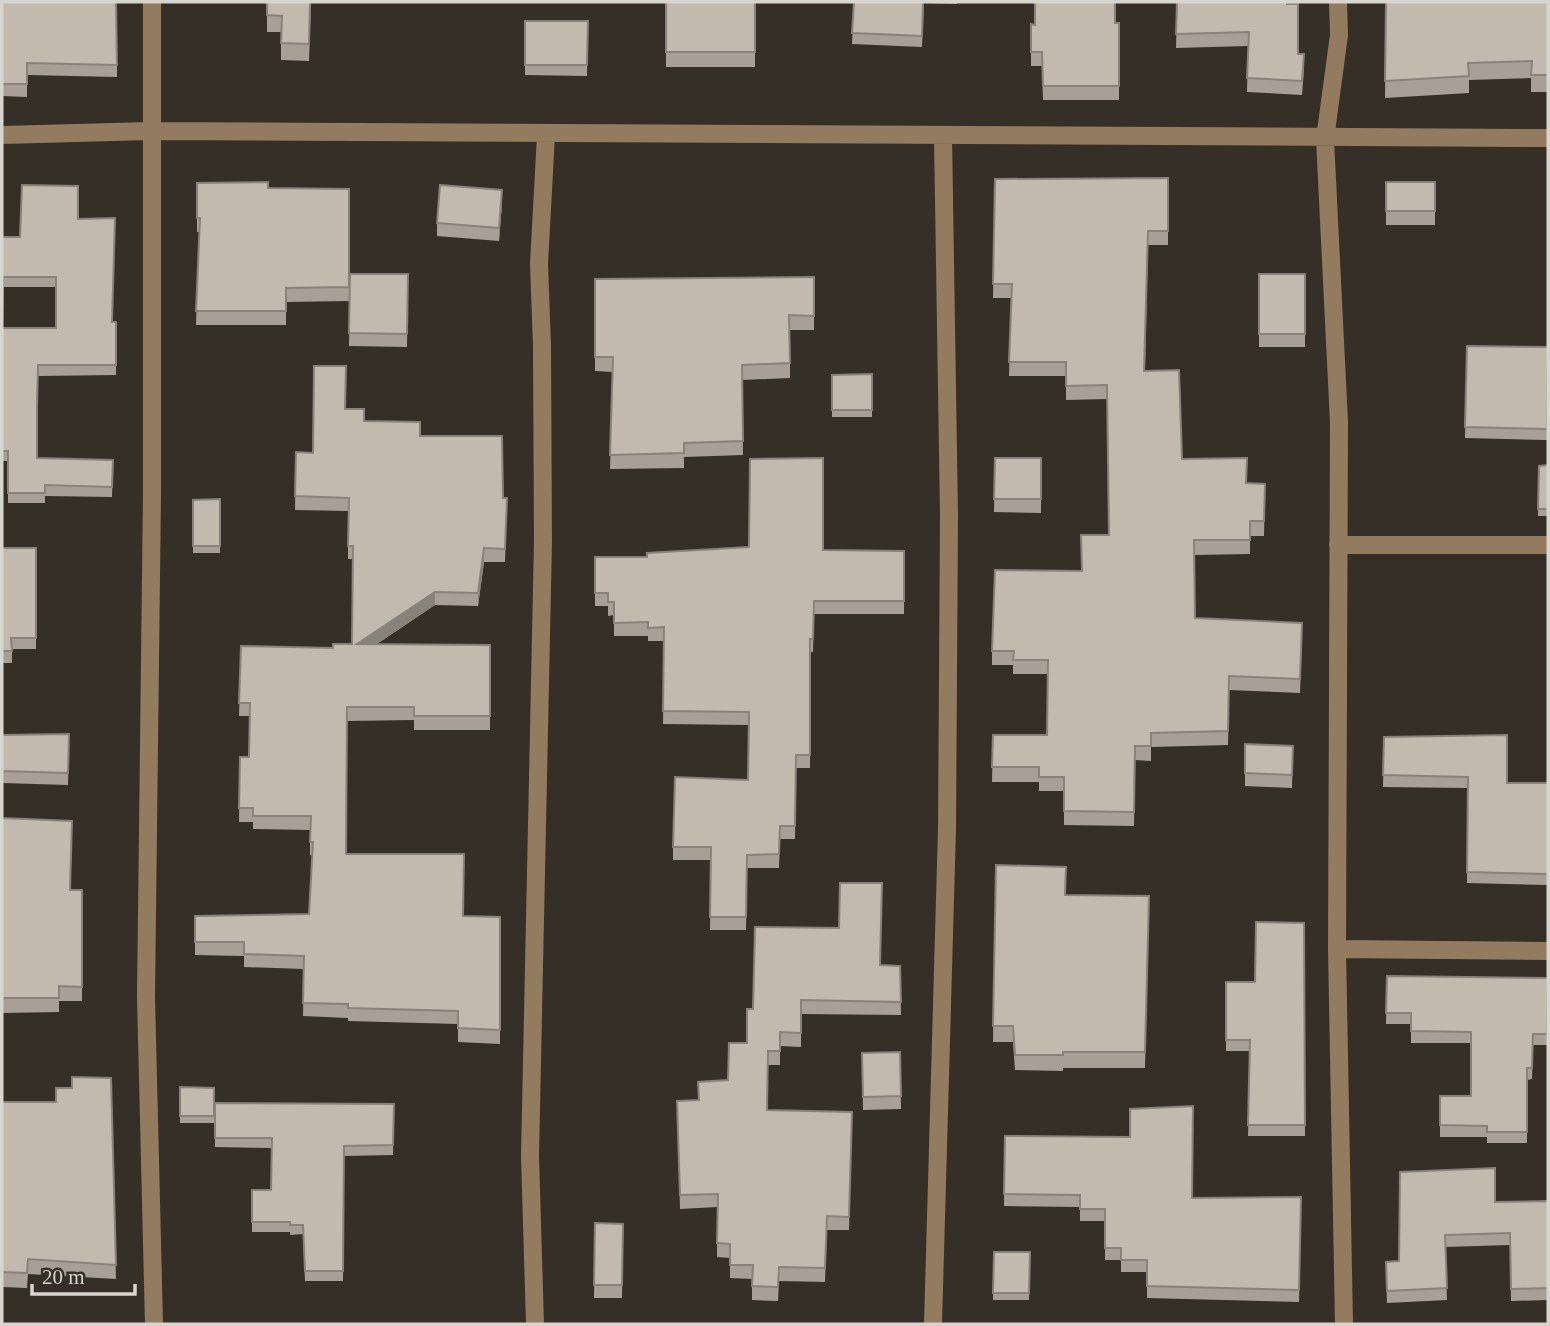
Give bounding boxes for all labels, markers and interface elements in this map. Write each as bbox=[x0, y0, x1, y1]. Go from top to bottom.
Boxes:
scale bar bbox=[32, 1252, 135, 1296]
text: 20 m bbox=[42, 1265, 85, 1289]

